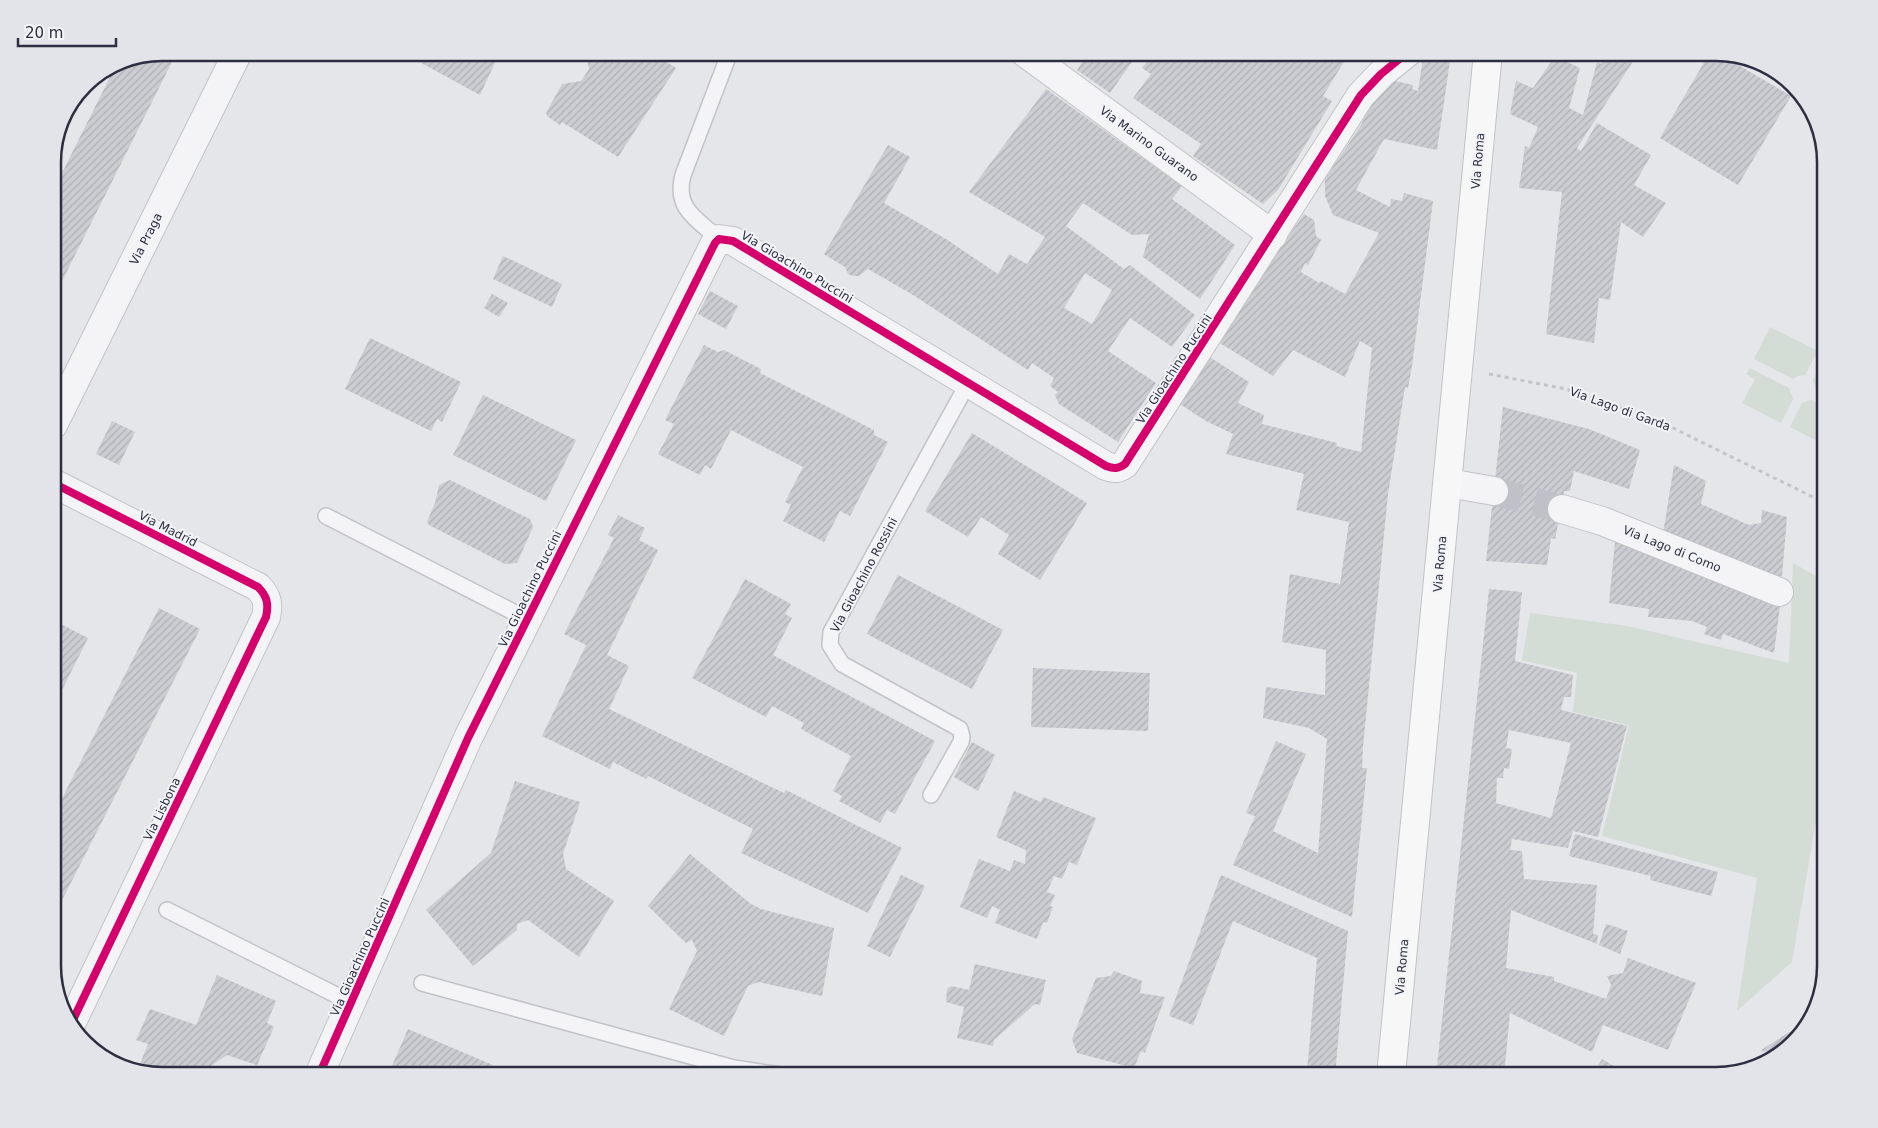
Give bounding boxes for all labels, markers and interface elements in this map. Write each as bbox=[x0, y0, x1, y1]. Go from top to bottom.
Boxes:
scale bar bbox=[18, 15, 115, 47]
text: 20 m bbox=[25, 24, 63, 42]
street label: Via Marino Guarano bbox=[1097, 103, 1201, 185]
street label: Via Roma bbox=[1469, 132, 1487, 190]
street label: Via Praga bbox=[127, 211, 165, 267]
street label: Via Gioachino Puccini bbox=[738, 228, 856, 306]
street label: Via Gioachino Puccini bbox=[1133, 311, 1215, 427]
street label: Via Lago di Garda bbox=[1568, 384, 1672, 434]
street label: Via Madrid bbox=[136, 508, 200, 550]
street label: Via Gioachino Rossini bbox=[828, 515, 900, 635]
street label: Via Lago di Como bbox=[1621, 523, 1723, 575]
street label: Via Gioachino Puccini bbox=[496, 528, 564, 650]
street label: Via Roma bbox=[1431, 535, 1449, 593]
street label: Via Lisbona bbox=[141, 775, 183, 843]
street label: Via Gioachino Puccini bbox=[328, 896, 392, 1018]
street label: Via Roma bbox=[1393, 938, 1411, 996]

